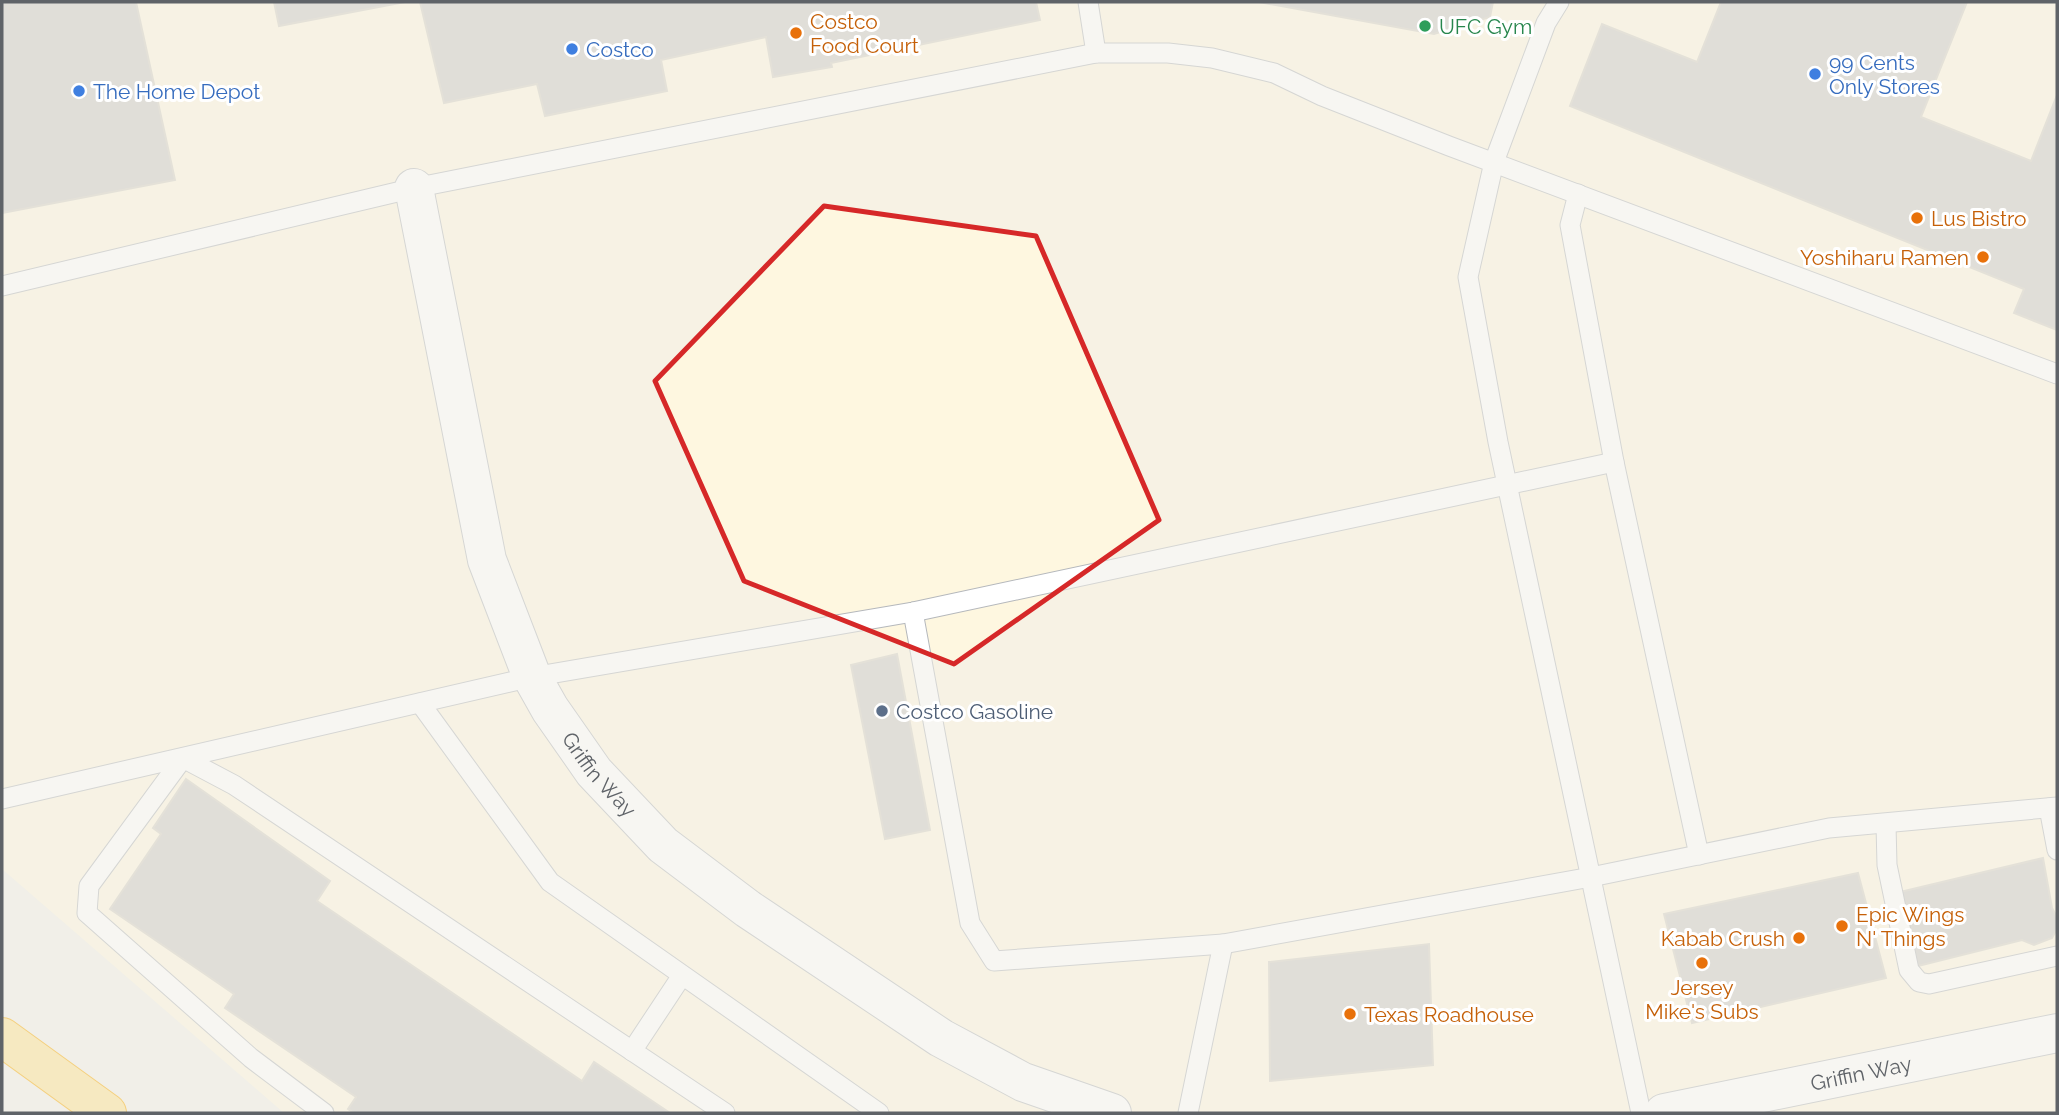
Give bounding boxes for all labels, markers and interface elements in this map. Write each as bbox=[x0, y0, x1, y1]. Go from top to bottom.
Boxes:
place label: Costco Food Court bbox=[810, 9, 919, 58]
place label: UFC Gym bbox=[1439, 14, 1532, 39]
marker: UFC Gym bbox=[1417, 18, 1433, 34]
marker: Costco Food Court bbox=[788, 25, 804, 41]
place label: Costco bbox=[586, 37, 654, 62]
marker: Costco bbox=[564, 41, 580, 57]
place label: 99 Cents Only Stores bbox=[1829, 50, 1940, 99]
marker: 99 Cents Only Stores bbox=[1807, 66, 1823, 82]
place label: The Home Depot bbox=[93, 79, 260, 104]
marker: The Home Depot bbox=[71, 83, 87, 99]
place label: Lus Bistro bbox=[1931, 206, 2026, 231]
marker: Lus Bistro bbox=[1909, 210, 1925, 226]
place label: Yoshiharu Ramen bbox=[1800, 245, 1969, 270]
marker: Yoshiharu Ramen bbox=[1975, 249, 1991, 265]
place label: Costco Gasoline bbox=[896, 699, 1053, 724]
marker: Costco Gasoline bbox=[874, 703, 890, 719]
street label: Griffin Way bbox=[557, 727, 642, 822]
place label: Epic Wings N' Things bbox=[1856, 902, 1964, 951]
marker: Epic Wings N' Things bbox=[1834, 918, 1850, 934]
place label: Kabab Crush bbox=[1661, 926, 1785, 951]
marker: Kabab Crush bbox=[1791, 930, 1807, 946]
marker: Jersey Mike's Subs bbox=[1694, 955, 1710, 971]
place label: Jersey Mike's Subs bbox=[1645, 975, 1759, 1024]
place label: Texas Roadhouse bbox=[1364, 1002, 1534, 1027]
marker: Texas Roadhouse bbox=[1342, 1006, 1358, 1022]
street label: Griffin Way bbox=[1808, 1050, 1914, 1095]

